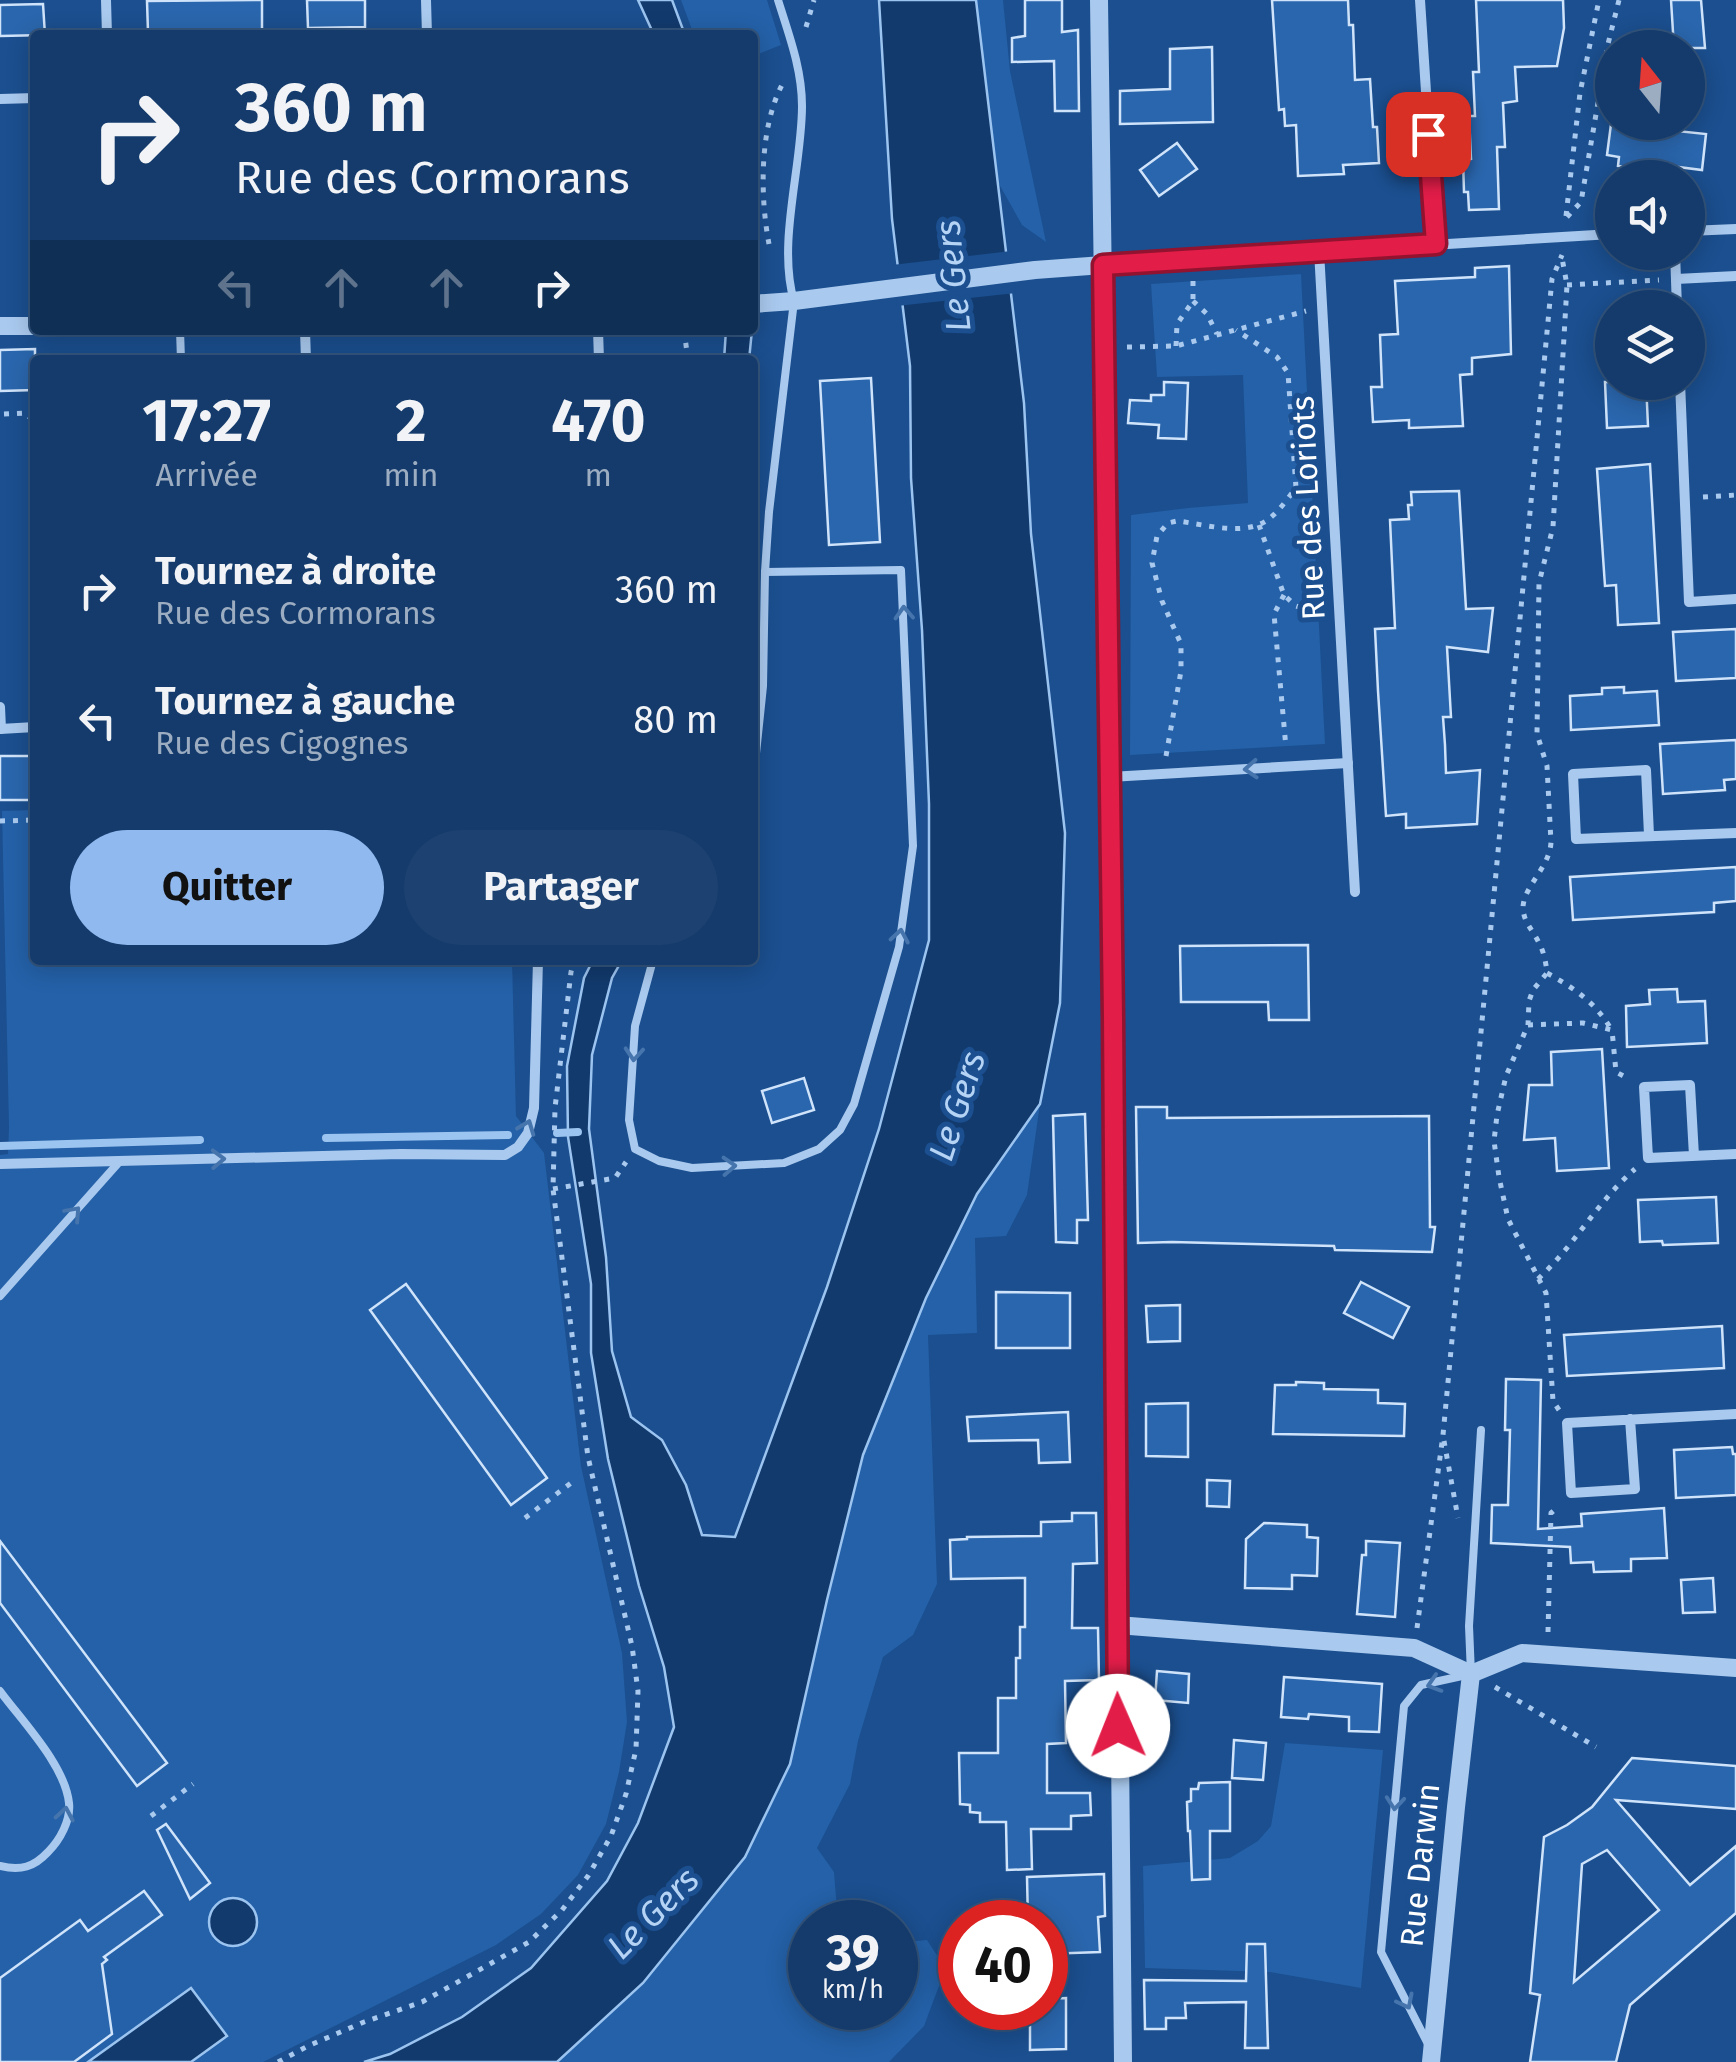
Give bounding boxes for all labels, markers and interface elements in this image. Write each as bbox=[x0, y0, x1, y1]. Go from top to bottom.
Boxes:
north arrow bbox=[1595, 30, 1705, 140]
map controls bbox=[1595, 30, 1705, 400]
text: 360 m bbox=[235, 66, 428, 150]
icon: right bbox=[70, 70, 200, 200]
pin bbox=[1386, 92, 1471, 177]
icon: arrive bbox=[1401, 107, 1456, 162]
text: Rue des Cormorans bbox=[235, 151, 630, 205]
button: sound bbox=[1595, 160, 1705, 270]
water label: Le Gers bbox=[926, 218, 980, 334]
icon: left bbox=[209, 260, 264, 315]
icon: ahead bbox=[314, 260, 369, 315]
icon: ahead bbox=[419, 260, 474, 315]
icon: right bbox=[524, 260, 579, 315]
button: layers bbox=[1595, 290, 1705, 400]
text: 17:27 bbox=[142, 385, 271, 457]
text: 2 bbox=[396, 385, 427, 457]
text: 470 bbox=[551, 385, 646, 457]
street label: Rue des Loriots bbox=[1283, 395, 1333, 621]
text: Arrivée bbox=[155, 456, 258, 494]
text: min bbox=[383, 456, 439, 494]
text: m bbox=[585, 456, 612, 494]
text: Tournez à droite bbox=[155, 548, 436, 594]
icon: right bbox=[70, 563, 125, 618]
text: 360 m bbox=[615, 567, 718, 613]
text: Rue des Cormorans bbox=[155, 594, 436, 632]
one-way arrow bbox=[893, 604, 914, 620]
text: Tournez à gauche bbox=[155, 678, 455, 724]
icon: left bbox=[70, 693, 125, 748]
text: 80 m bbox=[633, 697, 718, 743]
text: Rue des Cigognes bbox=[155, 724, 408, 762]
one-way arrow bbox=[1242, 758, 1258, 779]
button: Quitter bbox=[70, 830, 384, 945]
button: Partager bbox=[404, 830, 718, 945]
one-way arrow bbox=[889, 928, 910, 945]
one-way arrow bbox=[623, 1046, 645, 1062]
water label: Le Gers bbox=[920, 1046, 994, 1166]
one-way arrow bbox=[515, 1119, 535, 1137]
one-way arrow bbox=[210, 1148, 226, 1169]
one-way arrow bbox=[721, 1156, 737, 1177]
one-way arrow bbox=[62, 1206, 80, 1225]
one-way arrow bbox=[1426, 1672, 1443, 1693]
position arrow bbox=[1066, 1674, 1170, 1778]
street label: Rue Darwin bbox=[1392, 1781, 1448, 1949]
one-way arrow bbox=[1385, 1796, 1406, 1812]
one-way arrow bbox=[53, 1806, 75, 1823]
water label: Le Gers bbox=[598, 1858, 708, 1968]
speed limit sign: 40 bbox=[938, 1900, 1068, 2030]
text: 39 bbox=[826, 1923, 880, 1983]
text: km/h bbox=[822, 1975, 884, 2005]
one-way arrow bbox=[1394, 1992, 1414, 2010]

